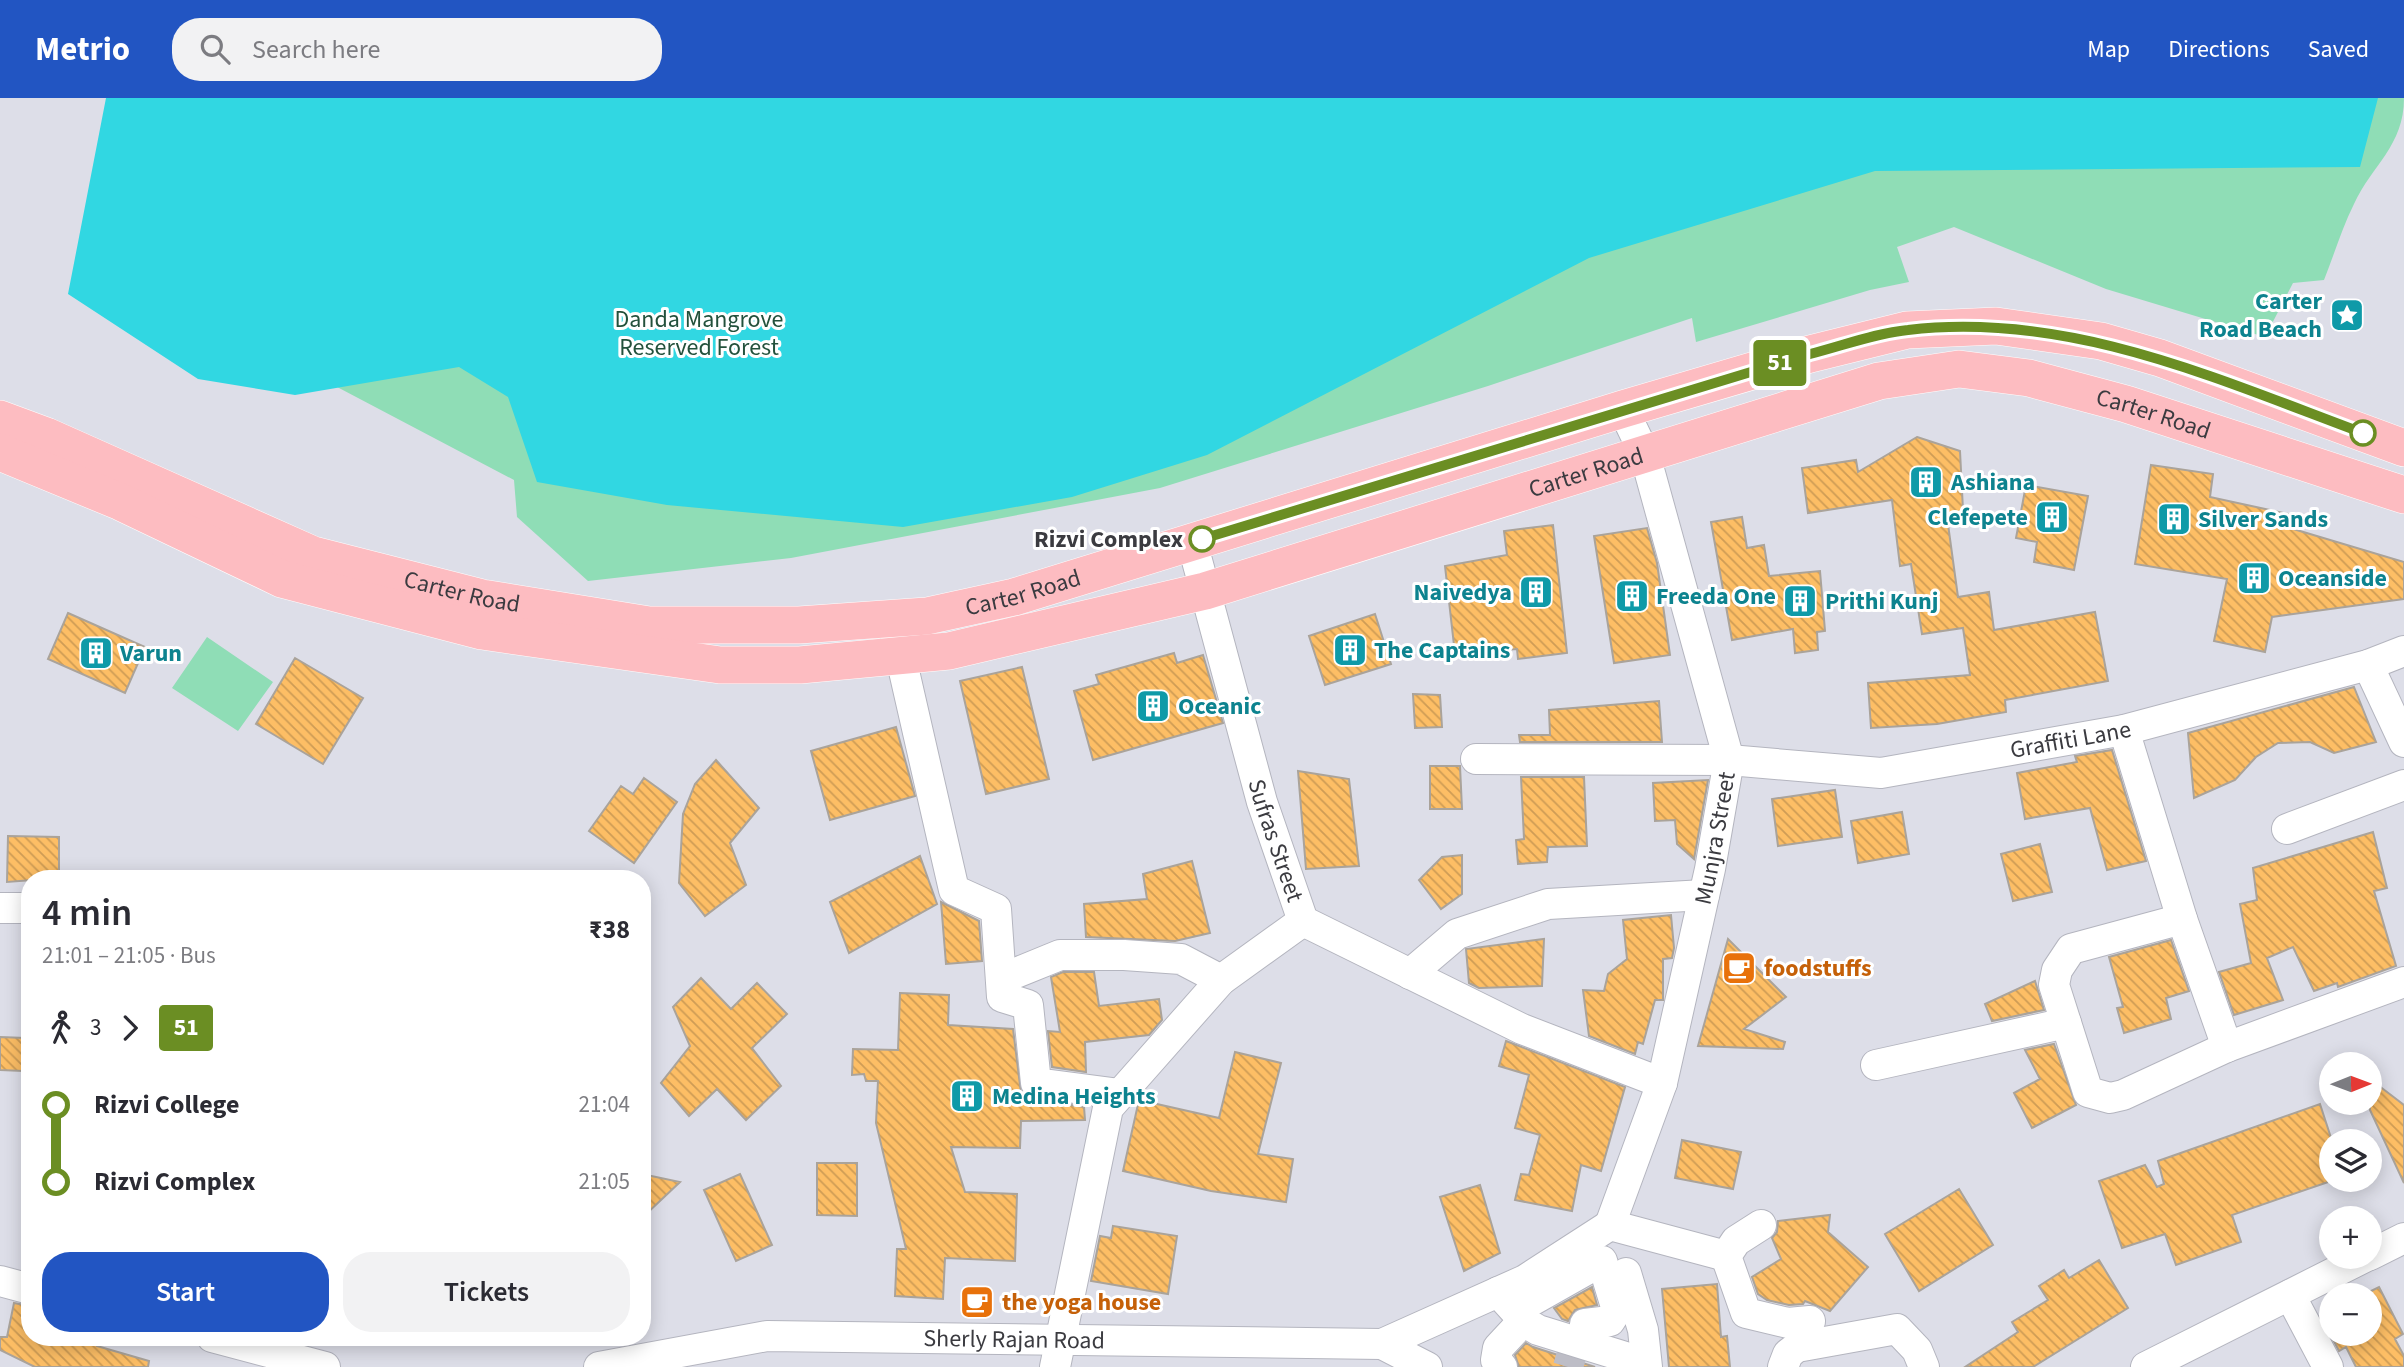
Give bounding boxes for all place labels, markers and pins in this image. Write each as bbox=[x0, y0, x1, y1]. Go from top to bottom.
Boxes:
place label: Carter Road Beach bbox=[2199, 284, 2322, 347]
place icon: Carter Road Beach bbox=[2328, 296, 2366, 334]
unlabelled marker bbox=[2350, 420, 2376, 446]
building icon: Ashiana bbox=[1907, 463, 1945, 501]
place label: Ashiana bbox=[1950, 465, 2035, 500]
building icon: Clefepete bbox=[2033, 498, 2071, 536]
place label: Clefepete bbox=[1927, 500, 2028, 535]
building icon: Silver Sands bbox=[2155, 500, 2193, 538]
place label: Silver Sands bbox=[2198, 502, 2328, 537]
place label: Rizvi Complex bbox=[1034, 522, 1183, 557]
marker: Rizvi Complex bbox=[1189, 526, 1215, 552]
building icon: Oceanside bbox=[2235, 559, 2273, 597]
place label: Oceanside bbox=[2278, 561, 2387, 596]
building icon: Naivedya bbox=[1517, 573, 1555, 611]
place label: Naivedya bbox=[1414, 575, 1512, 610]
building icon: Freeda One bbox=[1613, 577, 1651, 615]
place label: Freeda One bbox=[1656, 579, 1776, 614]
building icon: Prithi Kunj bbox=[1781, 582, 1819, 620]
place label: Prithi Kunj bbox=[1825, 584, 1938, 619]
building icon: The Captains bbox=[1331, 631, 1369, 669]
place label: The Captains bbox=[1374, 633, 1510, 668]
building icon: Varun bbox=[77, 634, 115, 672]
place label: Varun bbox=[119, 636, 182, 671]
building icon: Oceanic bbox=[1134, 687, 1172, 725]
place label: Oceanic bbox=[1178, 689, 1261, 724]
cafe icon: foodstuffs bbox=[1720, 949, 1758, 987]
place label: foodstuffs bbox=[1764, 951, 1872, 986]
building icon: Medina Heights bbox=[948, 1077, 986, 1115]
place label: Medina Heights bbox=[992, 1079, 1156, 1114]
cafe icon: the yoga house bbox=[958, 1283, 996, 1321]
place label: the yoga house bbox=[1002, 1285, 1161, 1320]

